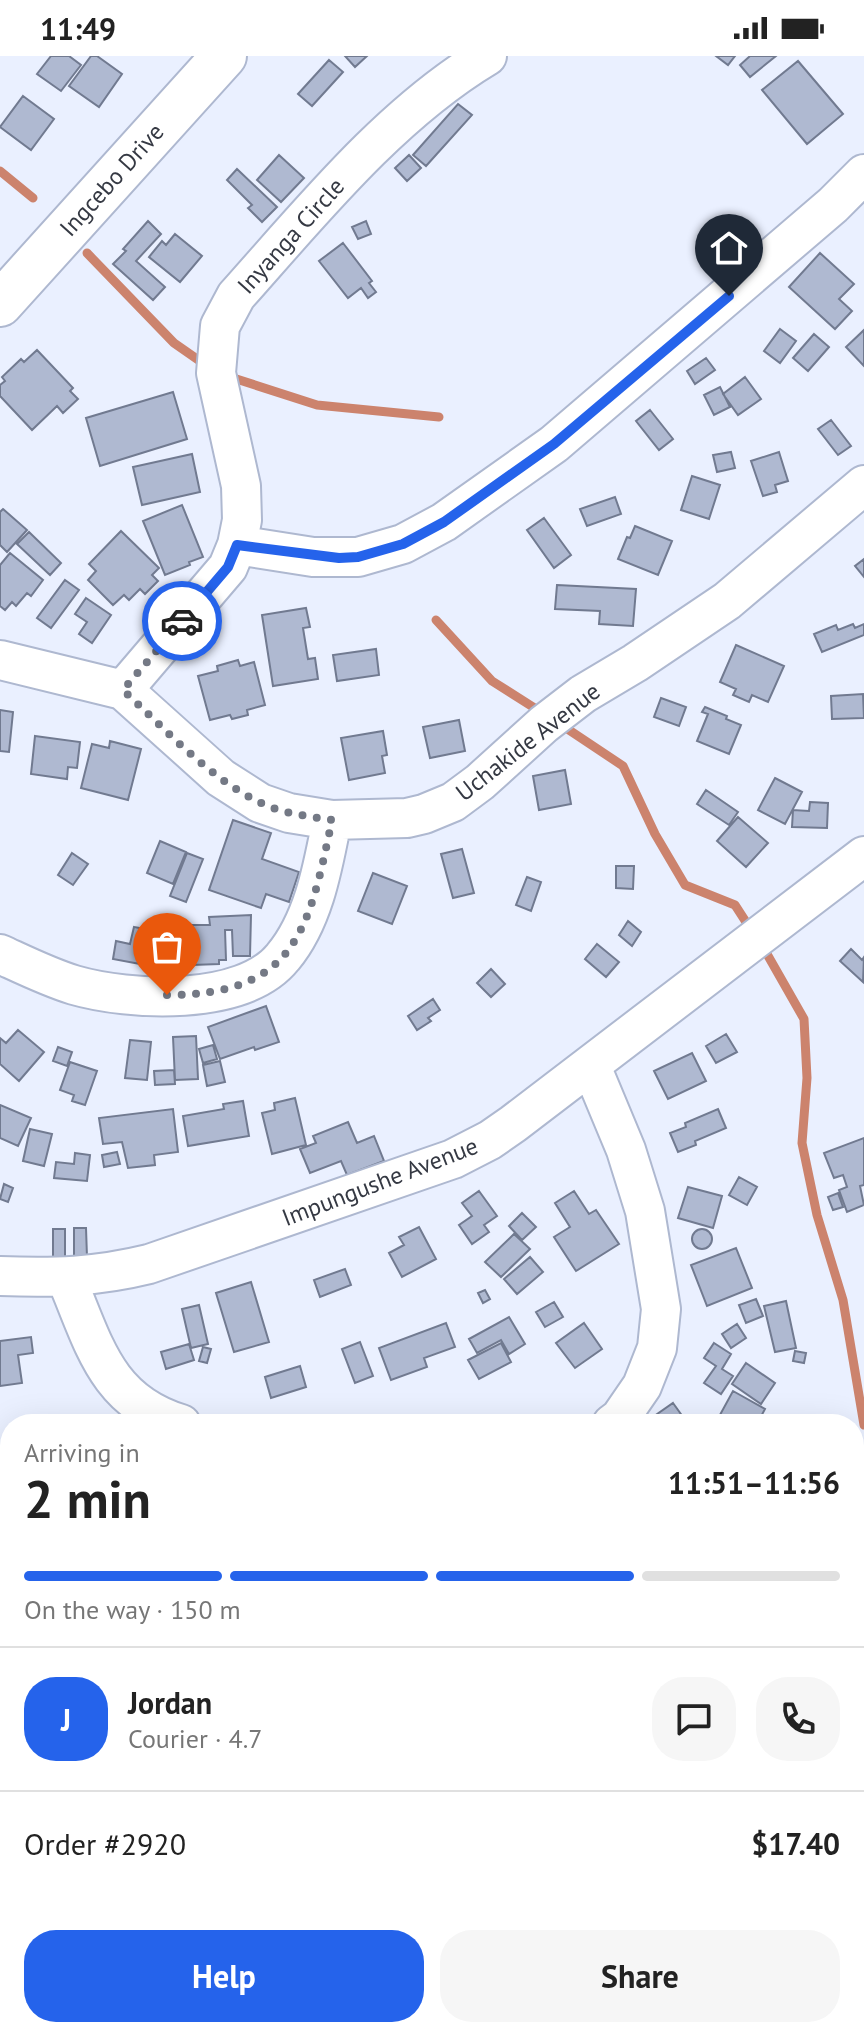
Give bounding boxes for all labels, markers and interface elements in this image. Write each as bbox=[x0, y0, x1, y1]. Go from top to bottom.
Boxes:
text: 11:49 bbox=[40, 9, 116, 48]
street label: Ingcebo Drive bbox=[53, 117, 170, 243]
street label: Inyanga Circle bbox=[230, 171, 351, 300]
pin bbox=[695, 214, 763, 296]
icon: home bbox=[707, 226, 751, 270]
courier bbox=[142, 581, 222, 661]
icon: car bbox=[160, 599, 204, 643]
street label: Uchakide Avenue bbox=[449, 675, 606, 808]
pin bbox=[133, 913, 201, 995]
icon: bag bbox=[145, 925, 189, 969]
street label: Impungushe Avenue bbox=[277, 1130, 482, 1233]
text: Arriving in bbox=[24, 1436, 140, 1469]
text: 11:51–11:56 bbox=[668, 1463, 840, 1502]
text: 2 min bbox=[24, 1465, 151, 1532]
text: On the way · 150 m bbox=[24, 1593, 241, 1626]
button: chat bbox=[652, 1677, 736, 1761]
button: phone bbox=[756, 1677, 840, 1761]
text: Jordan bbox=[128, 1683, 212, 1722]
text: J bbox=[61, 1700, 71, 1739]
text: Courier · 4.7 bbox=[128, 1722, 262, 1755]
text: Order #2920 bbox=[24, 1824, 186, 1863]
text: $17.40 bbox=[751, 1824, 840, 1863]
button: Help bbox=[24, 1930, 424, 2022]
button: Share bbox=[440, 1930, 840, 2022]

